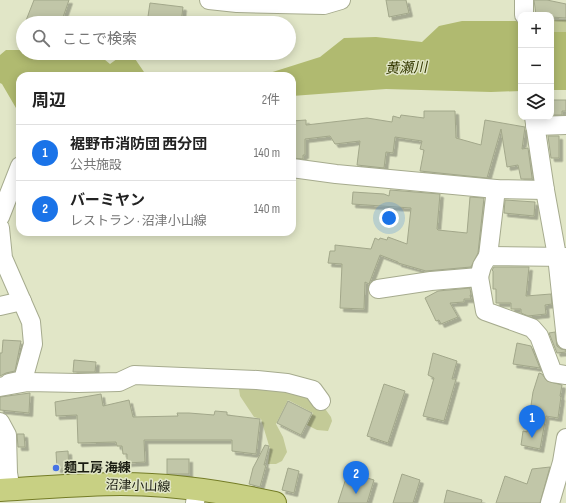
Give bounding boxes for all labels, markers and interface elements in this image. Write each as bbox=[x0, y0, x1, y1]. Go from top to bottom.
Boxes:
map controls bbox=[518, 12, 554, 120]
button: + bbox=[518, 12, 554, 48]
search box bbox=[16, 16, 296, 60]
icon: search bbox=[30, 27, 52, 49]
text: ここで検索 bbox=[62, 30, 137, 49]
button: − bbox=[518, 48, 554, 84]
water label: 黄瀬川 bbox=[385, 59, 429, 77]
button: layers bbox=[518, 84, 554, 120]
text: 周辺 bbox=[32, 91, 66, 111]
text: 2件 bbox=[262, 92, 280, 108]
text: 裾野市消防団 西分団 bbox=[70, 135, 207, 154]
text: 1 bbox=[42, 145, 48, 161]
text: 140 m bbox=[254, 145, 280, 161]
text: 公共施設 bbox=[70, 157, 122, 173]
text: バーミヤン bbox=[70, 191, 145, 210]
text: 2 bbox=[42, 201, 48, 217]
text: 140 m bbox=[254, 201, 280, 217]
your location bbox=[379, 208, 399, 228]
text: レストラン · 沼津小山線 bbox=[70, 213, 207, 229]
pin: 1 bbox=[519, 405, 545, 438]
place label: 麺工房 海練 bbox=[64, 460, 131, 476]
pin: 2 bbox=[343, 461, 369, 494]
marker: 麺工房 海練 bbox=[51, 463, 61, 473]
street label: 沼津小山線 bbox=[105, 477, 171, 495]

